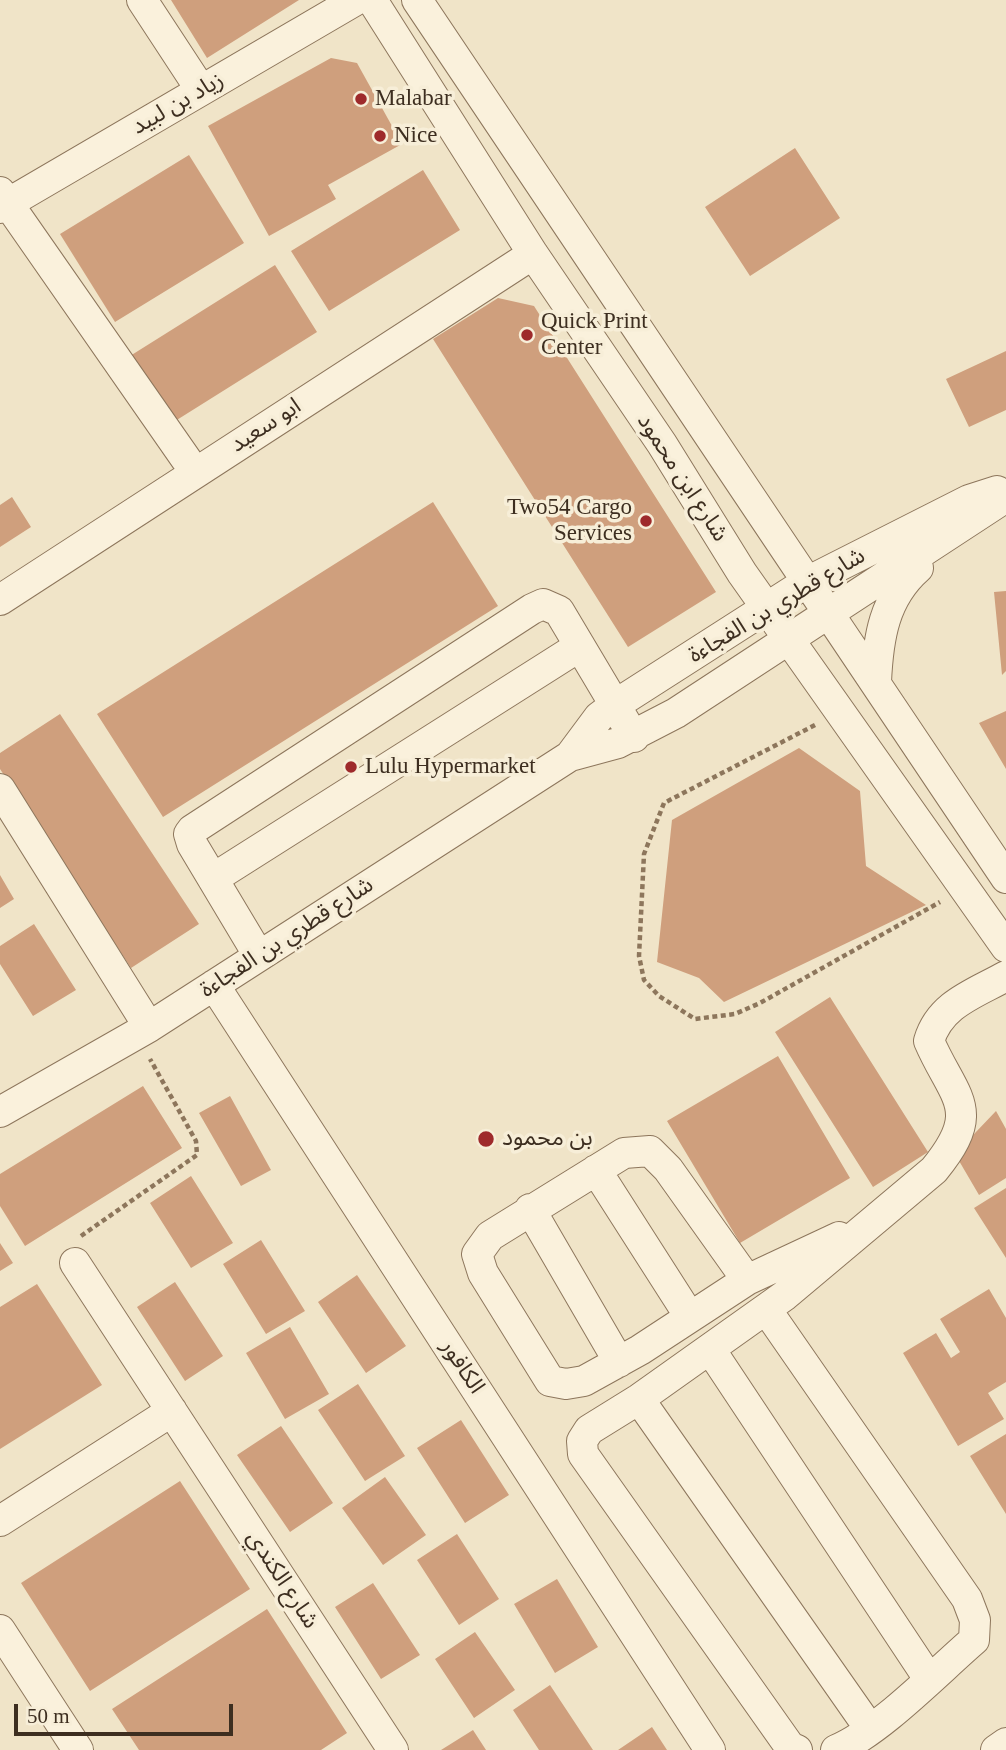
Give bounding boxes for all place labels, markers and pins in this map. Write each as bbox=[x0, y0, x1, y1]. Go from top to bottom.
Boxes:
place label: Malabar bbox=[375, 85, 452, 113]
marker: Malabar bbox=[353, 91, 369, 107]
place label: Nice bbox=[394, 122, 437, 150]
marker: Nice bbox=[372, 128, 388, 144]
place label: Quick Print Center bbox=[541, 308, 648, 362]
marker: Quick Print Center bbox=[519, 327, 535, 343]
place label: Two54 Cargo Services bbox=[507, 494, 632, 548]
marker: Two54 Cargo Services bbox=[638, 513, 654, 529]
place label: Lulu Hypermarket bbox=[365, 753, 536, 781]
marker: Lulu Hypermarket bbox=[343, 759, 359, 775]
place label: بن محمود bbox=[502, 1125, 593, 1153]
marker: بن محمود bbox=[476, 1129, 496, 1149]

